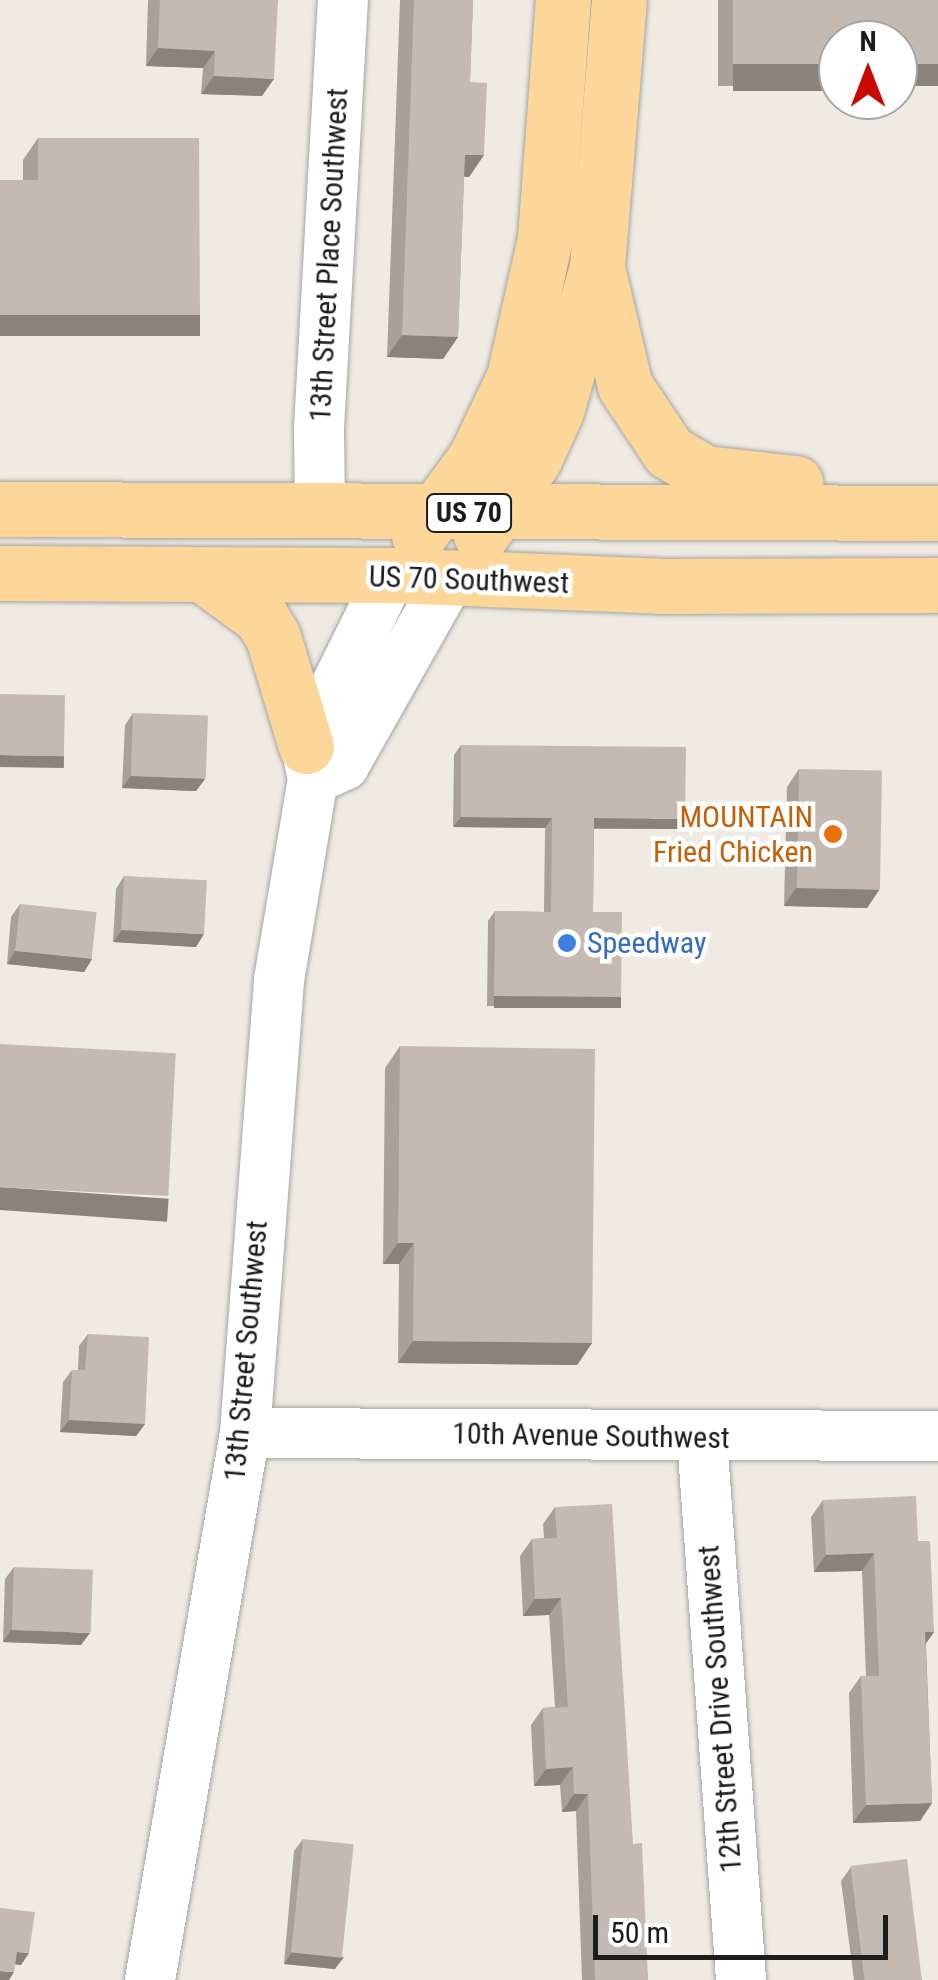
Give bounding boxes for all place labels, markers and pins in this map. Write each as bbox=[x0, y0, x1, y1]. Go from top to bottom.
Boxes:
place label: MOUNTAIN Fried Chicken bbox=[653, 799, 813, 870]
marker: MOUNTAIN Fried Chicken bbox=[822, 823, 844, 845]
place label: Speedway bbox=[587, 925, 707, 961]
marker: Speedway bbox=[556, 932, 578, 954]

